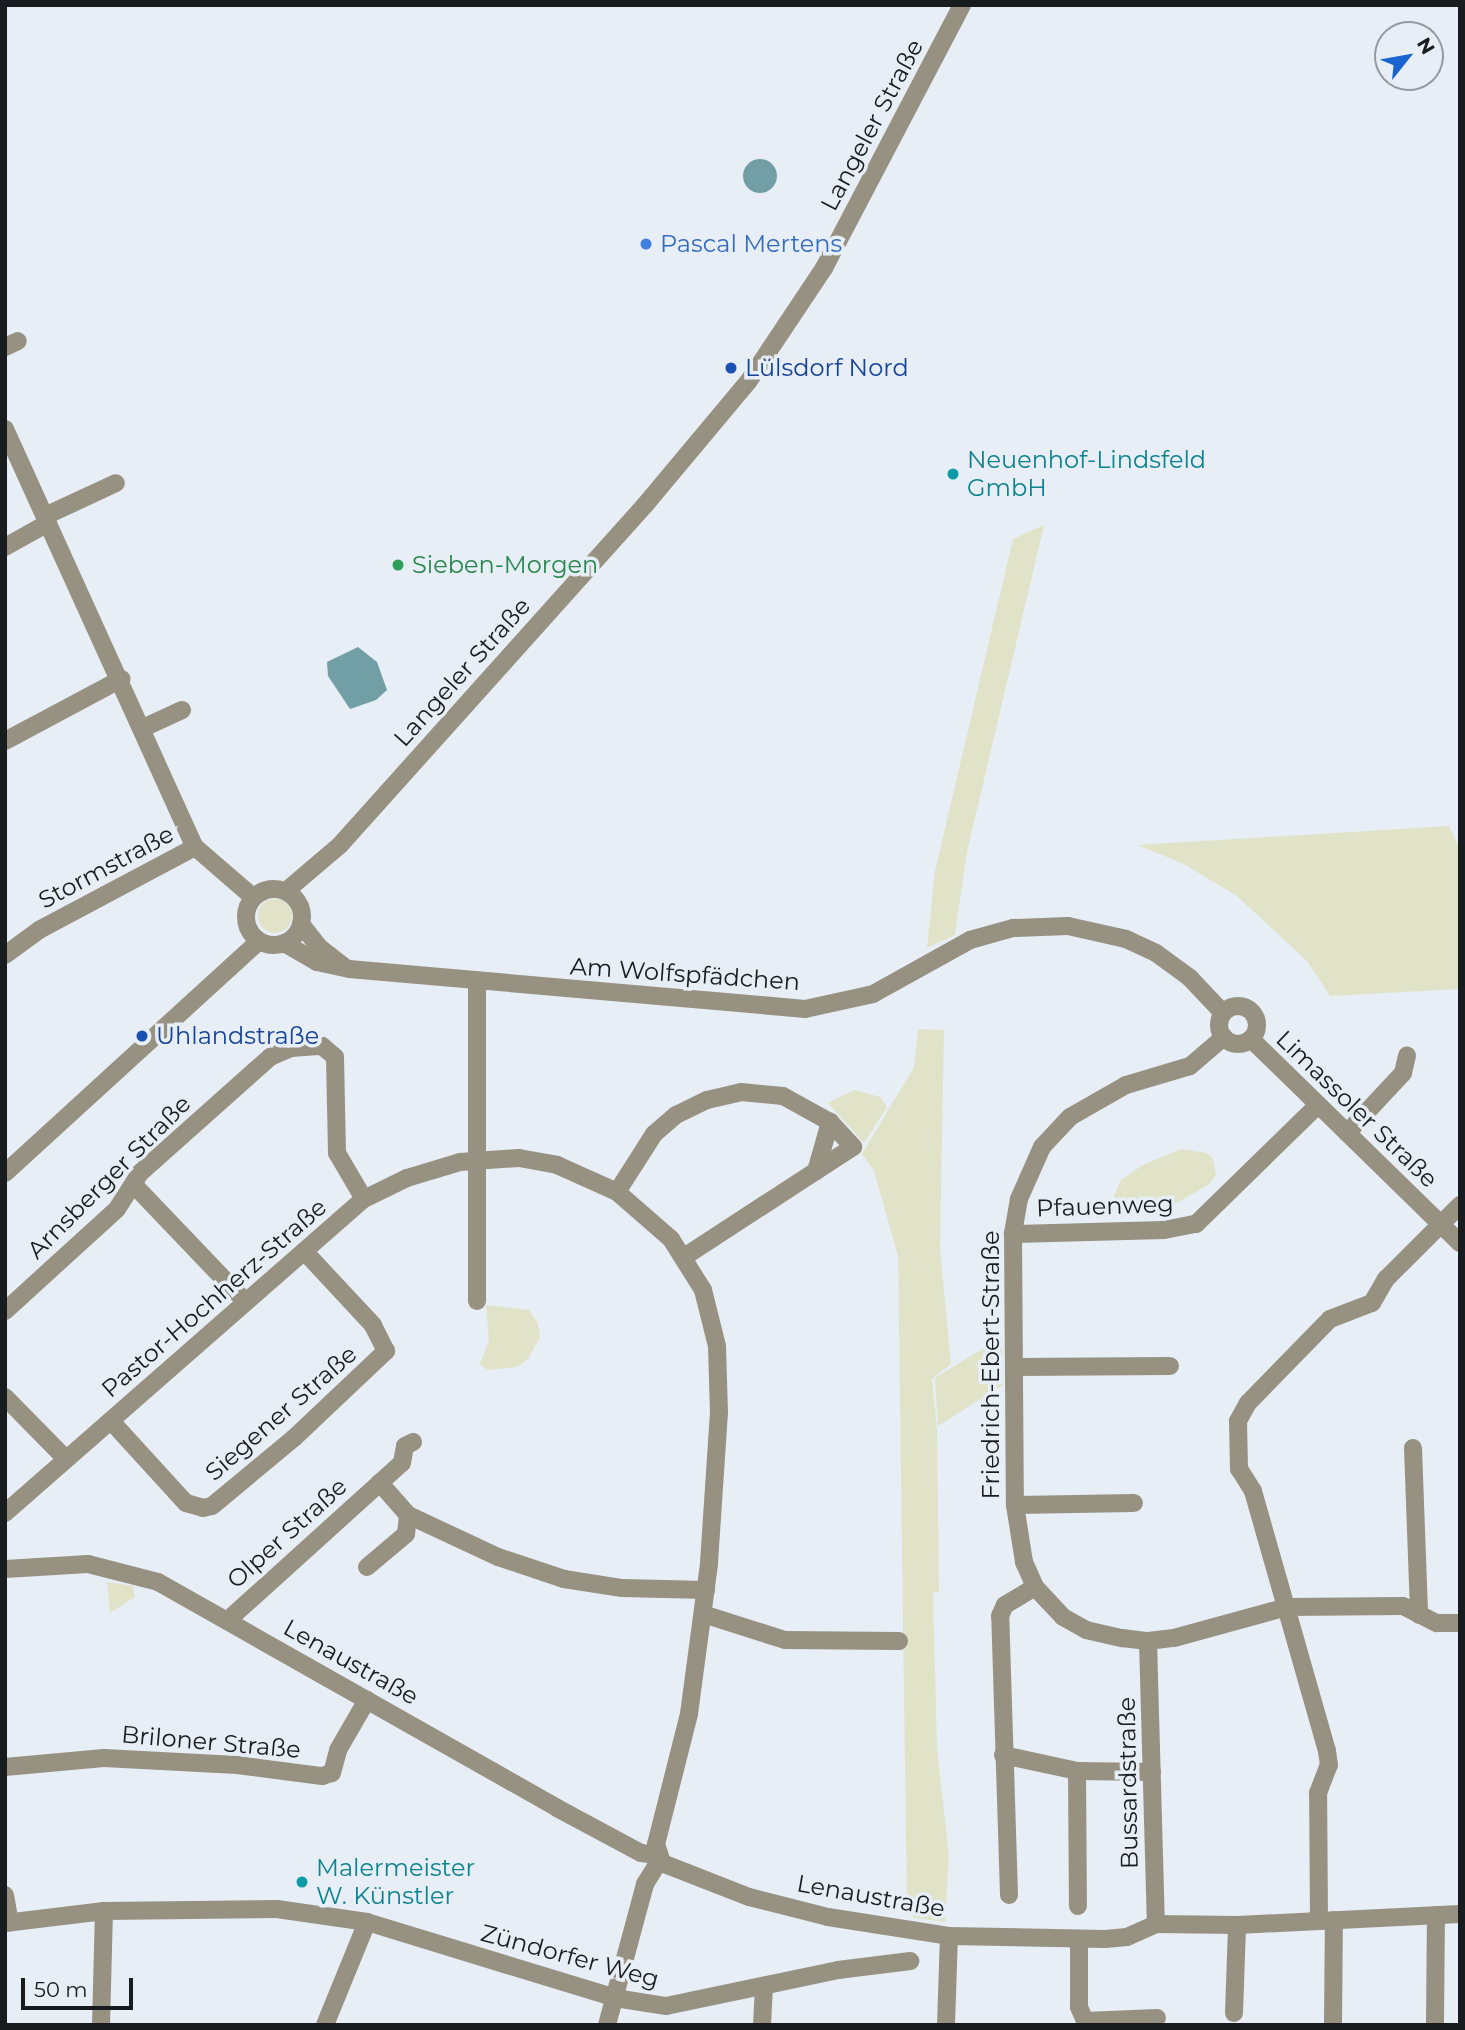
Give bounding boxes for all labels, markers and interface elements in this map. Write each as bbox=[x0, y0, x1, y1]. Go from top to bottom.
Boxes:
north arrow bbox=[1374, 21, 1444, 91]
text: N bbox=[1412, 33, 1440, 58]
street label: Langeler Straße bbox=[815, 34, 929, 216]
place label: Pascal Mertens bbox=[660, 230, 842, 258]
marker: Pascal Mertens bbox=[638, 236, 654, 252]
place label: Lülsdorf Nord bbox=[745, 354, 909, 382]
marker: Lülsdorf Nord bbox=[723, 360, 739, 376]
place label: Neuenhof-Lindsfeld GmbH bbox=[967, 446, 1206, 502]
marker: Neuenhof-Lindsfeld GmbH bbox=[945, 466, 961, 482]
place label: Sieben-Morgen bbox=[412, 551, 598, 579]
marker: Sieben-Morgen bbox=[390, 557, 406, 573]
street label: Langeler Straße bbox=[388, 592, 536, 752]
street label: Stormstraße bbox=[34, 819, 178, 915]
street label: Am Wolfspfädchen bbox=[569, 952, 801, 996]
place label: Uhlandstraße bbox=[156, 1022, 319, 1050]
street label: Limassoler Straße bbox=[1270, 1025, 1444, 1193]
marker: Uhlandstraße bbox=[134, 1028, 150, 1044]
street label: Arnsberger Straße bbox=[21, 1089, 197, 1265]
street label: Pfauenweg bbox=[1036, 1189, 1174, 1223]
street label: Pastor-Hochherz-Straße bbox=[96, 1192, 332, 1404]
street label: Friedrich-Ebert-Straße bbox=[977, 1230, 1005, 1500]
street label: Siegener Straße bbox=[199, 1339, 363, 1487]
street label: Olper Straße bbox=[221, 1472, 353, 1594]
street label: Lenaustraße bbox=[279, 1613, 423, 1711]
street label: Bussardstraße bbox=[1112, 1697, 1144, 1869]
street label: Briloner Straße bbox=[120, 1720, 302, 1764]
place label: Malermeister W. Künstler bbox=[316, 1854, 475, 1910]
street label: Lenaustraße bbox=[795, 1869, 947, 1923]
marker: Malermeister W. Künstler bbox=[294, 1874, 310, 1890]
street label: Zündorfer Weg bbox=[478, 1918, 662, 1994]
scale bar bbox=[24, 1964, 136, 2008]
text: 50 m bbox=[34, 1977, 88, 2002]

